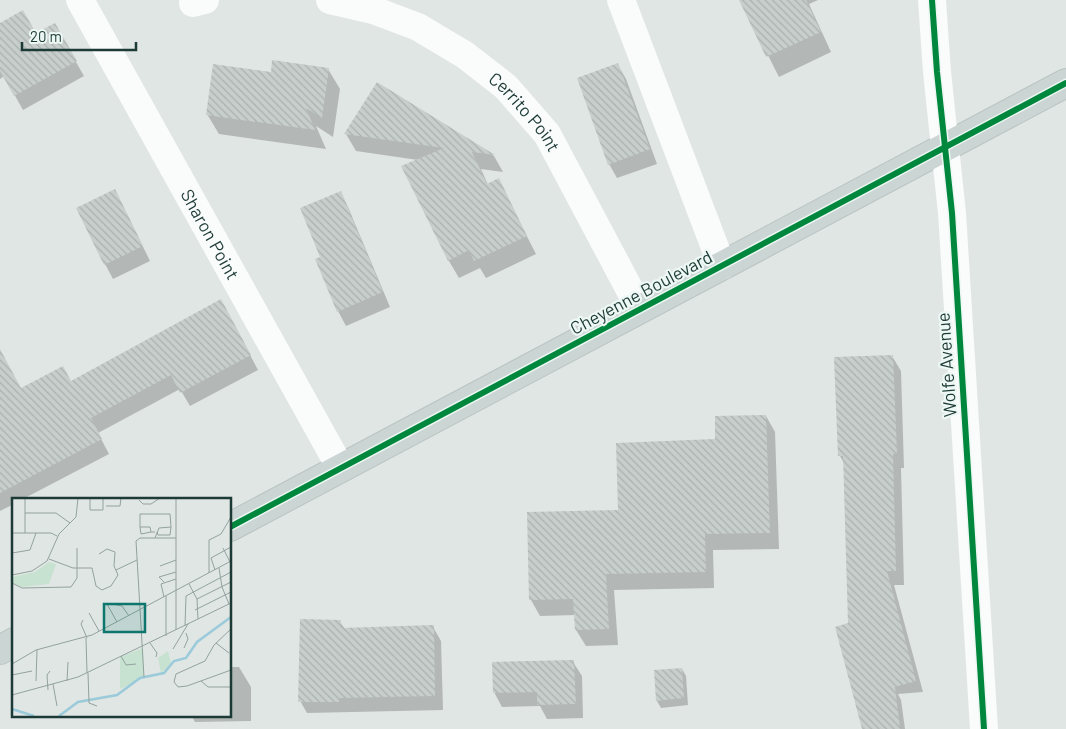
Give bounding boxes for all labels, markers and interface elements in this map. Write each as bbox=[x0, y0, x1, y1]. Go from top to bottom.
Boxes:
scale bar bbox=[22, 20, 136, 52]
text: 20 m bbox=[30, 27, 62, 45]
street label: Cerrito Point bbox=[485, 67, 565, 155]
street label: Sharon Point bbox=[176, 185, 244, 283]
street label: Cheyenne Boulevard bbox=[566, 245, 716, 339]
street label: Wolfe Avenue bbox=[931, 312, 961, 418]
inset map bbox=[12, 498, 231, 716]

